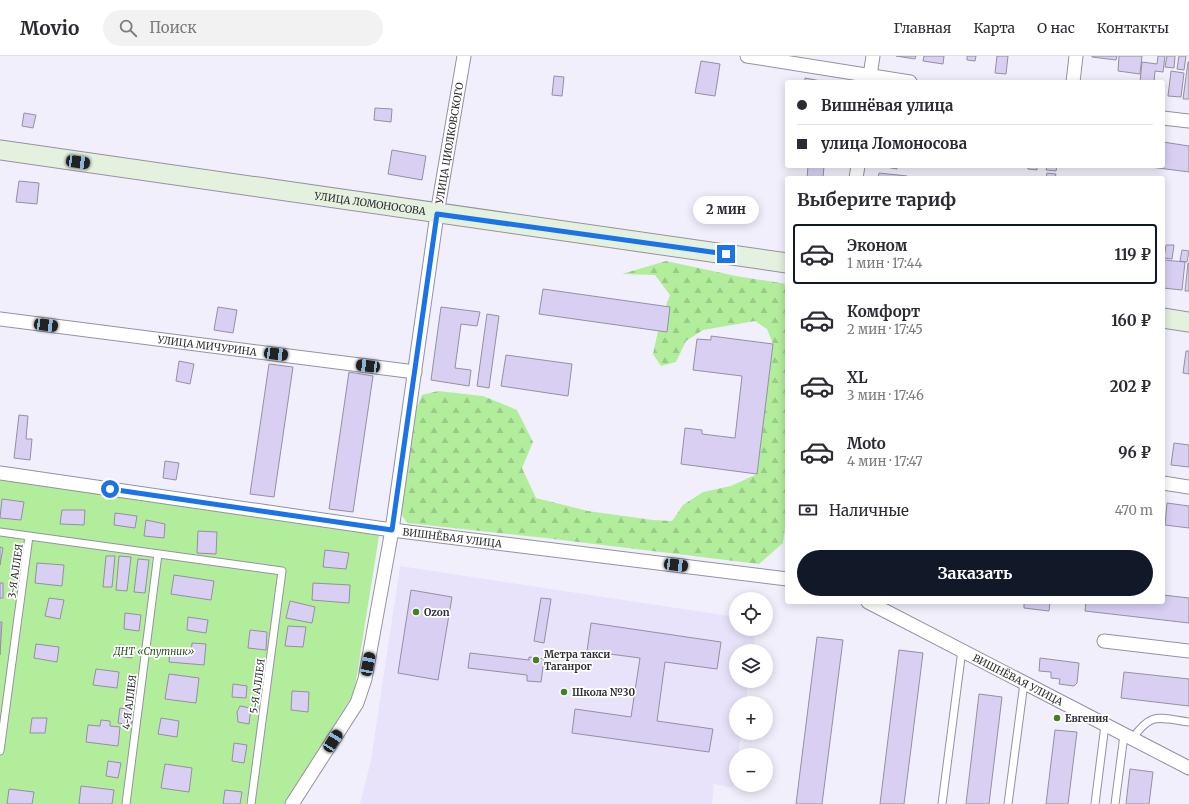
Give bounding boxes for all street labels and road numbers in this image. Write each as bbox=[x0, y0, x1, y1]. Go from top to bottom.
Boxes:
street label: УЛИЦА ЦИОЛКОВСКОГО bbox=[433, 81, 466, 206]
street label: УЛИЦА ЛОМОНОСОВА bbox=[313, 189, 428, 218]
street label: УЛИЦА МИЧУРИНА bbox=[156, 333, 259, 359]
street label: ВИШНЁВАЯ УЛИЦА bbox=[402, 525, 504, 551]
street label: 3-Я АЛЛЕЯ bbox=[5, 543, 26, 599]
street label: ВИШНЁВАЯ УЛИЦА bbox=[971, 651, 1066, 709]
street label: 5-Я АЛЛЕЯ bbox=[247, 658, 268, 714]
street label: 4-Я АЛЛЕЯ bbox=[120, 674, 139, 730]

